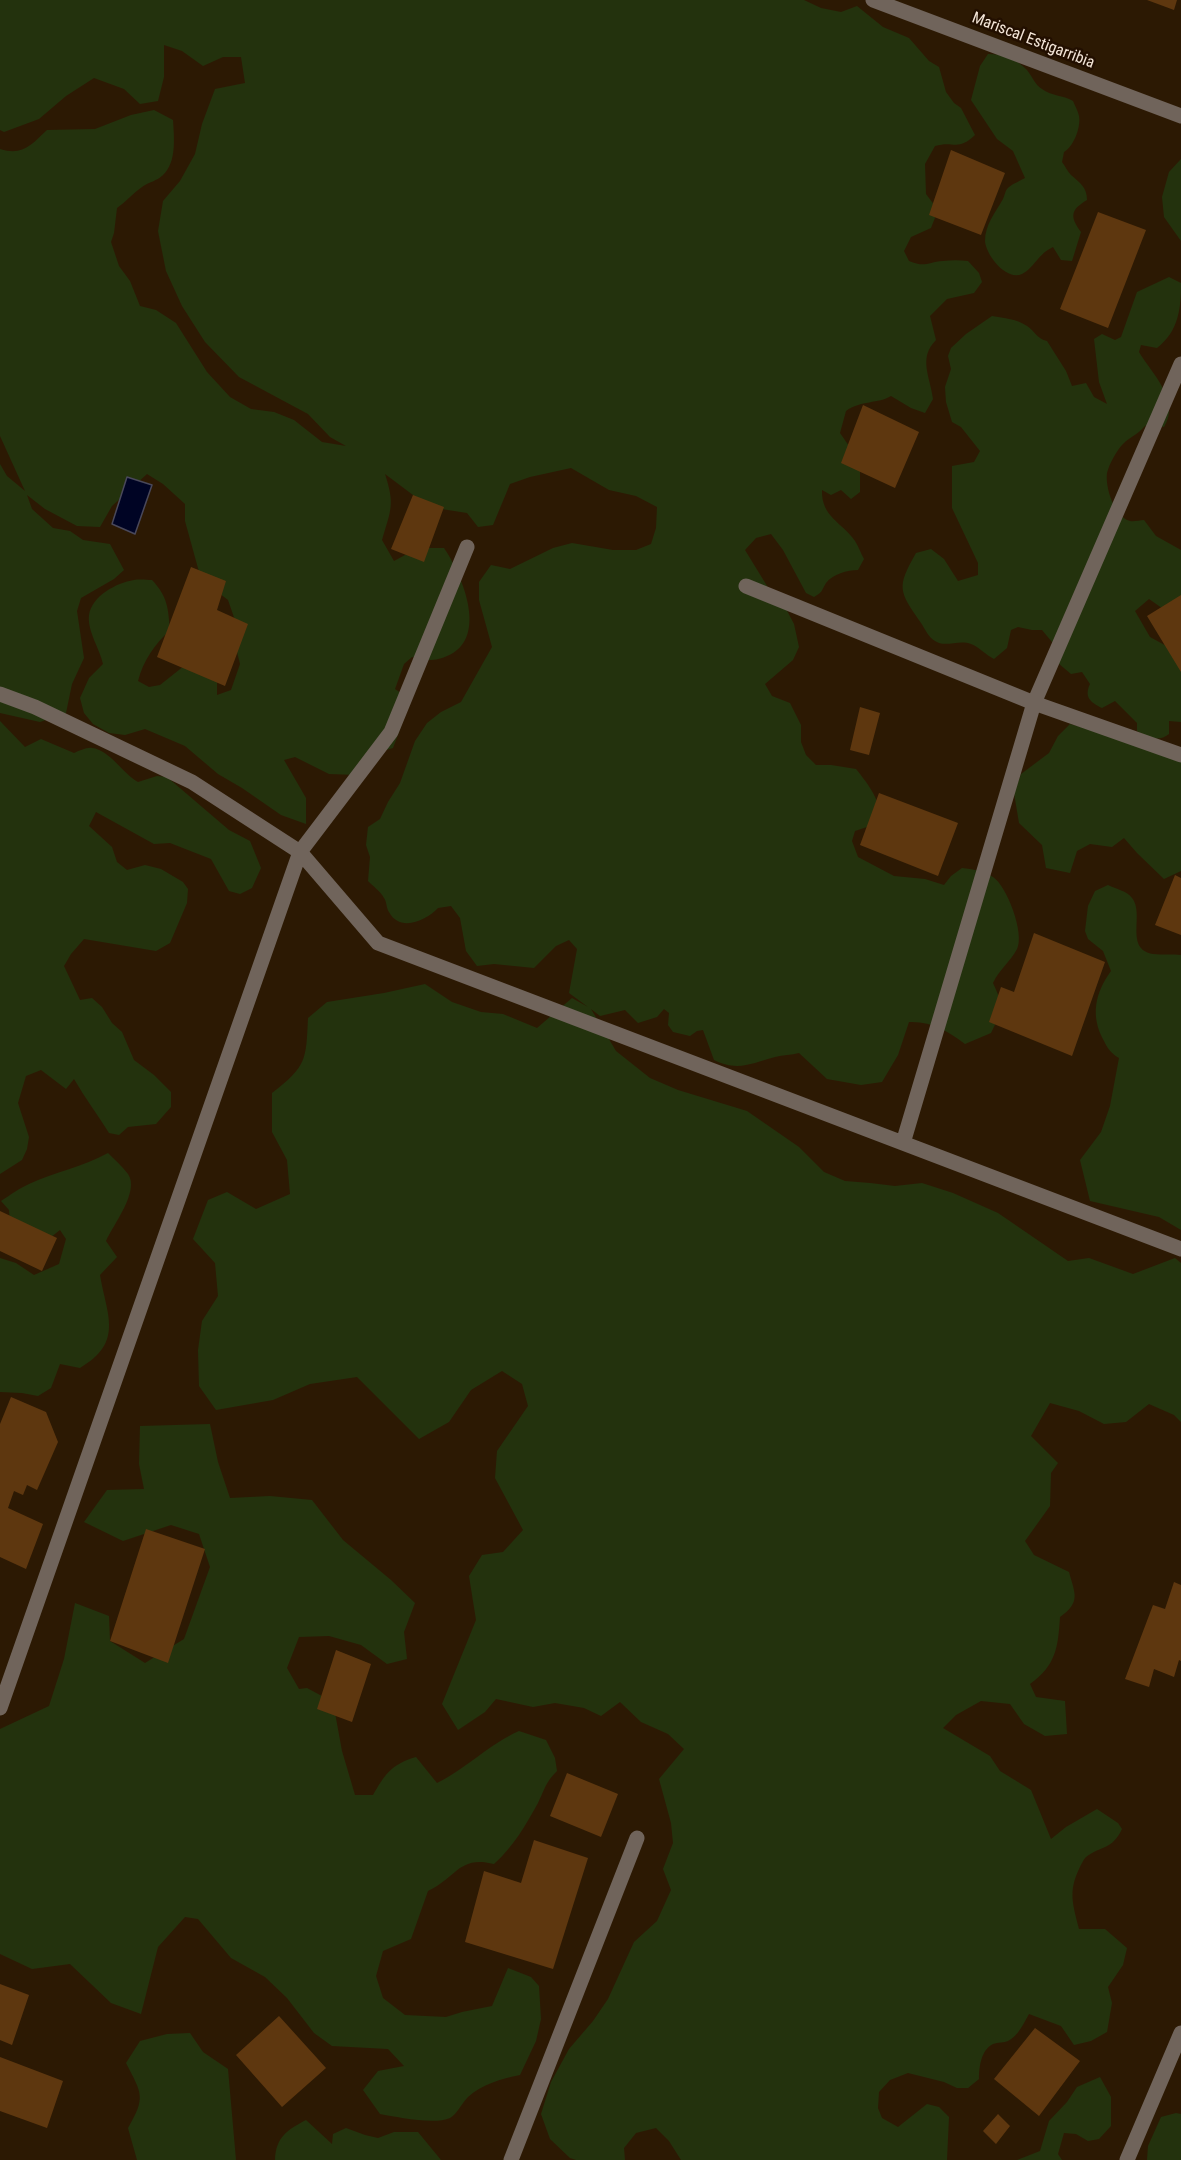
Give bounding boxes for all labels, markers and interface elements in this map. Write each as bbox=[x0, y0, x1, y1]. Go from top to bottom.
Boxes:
street label: Mariscal Estigarribia bbox=[969, 9, 1097, 73]

